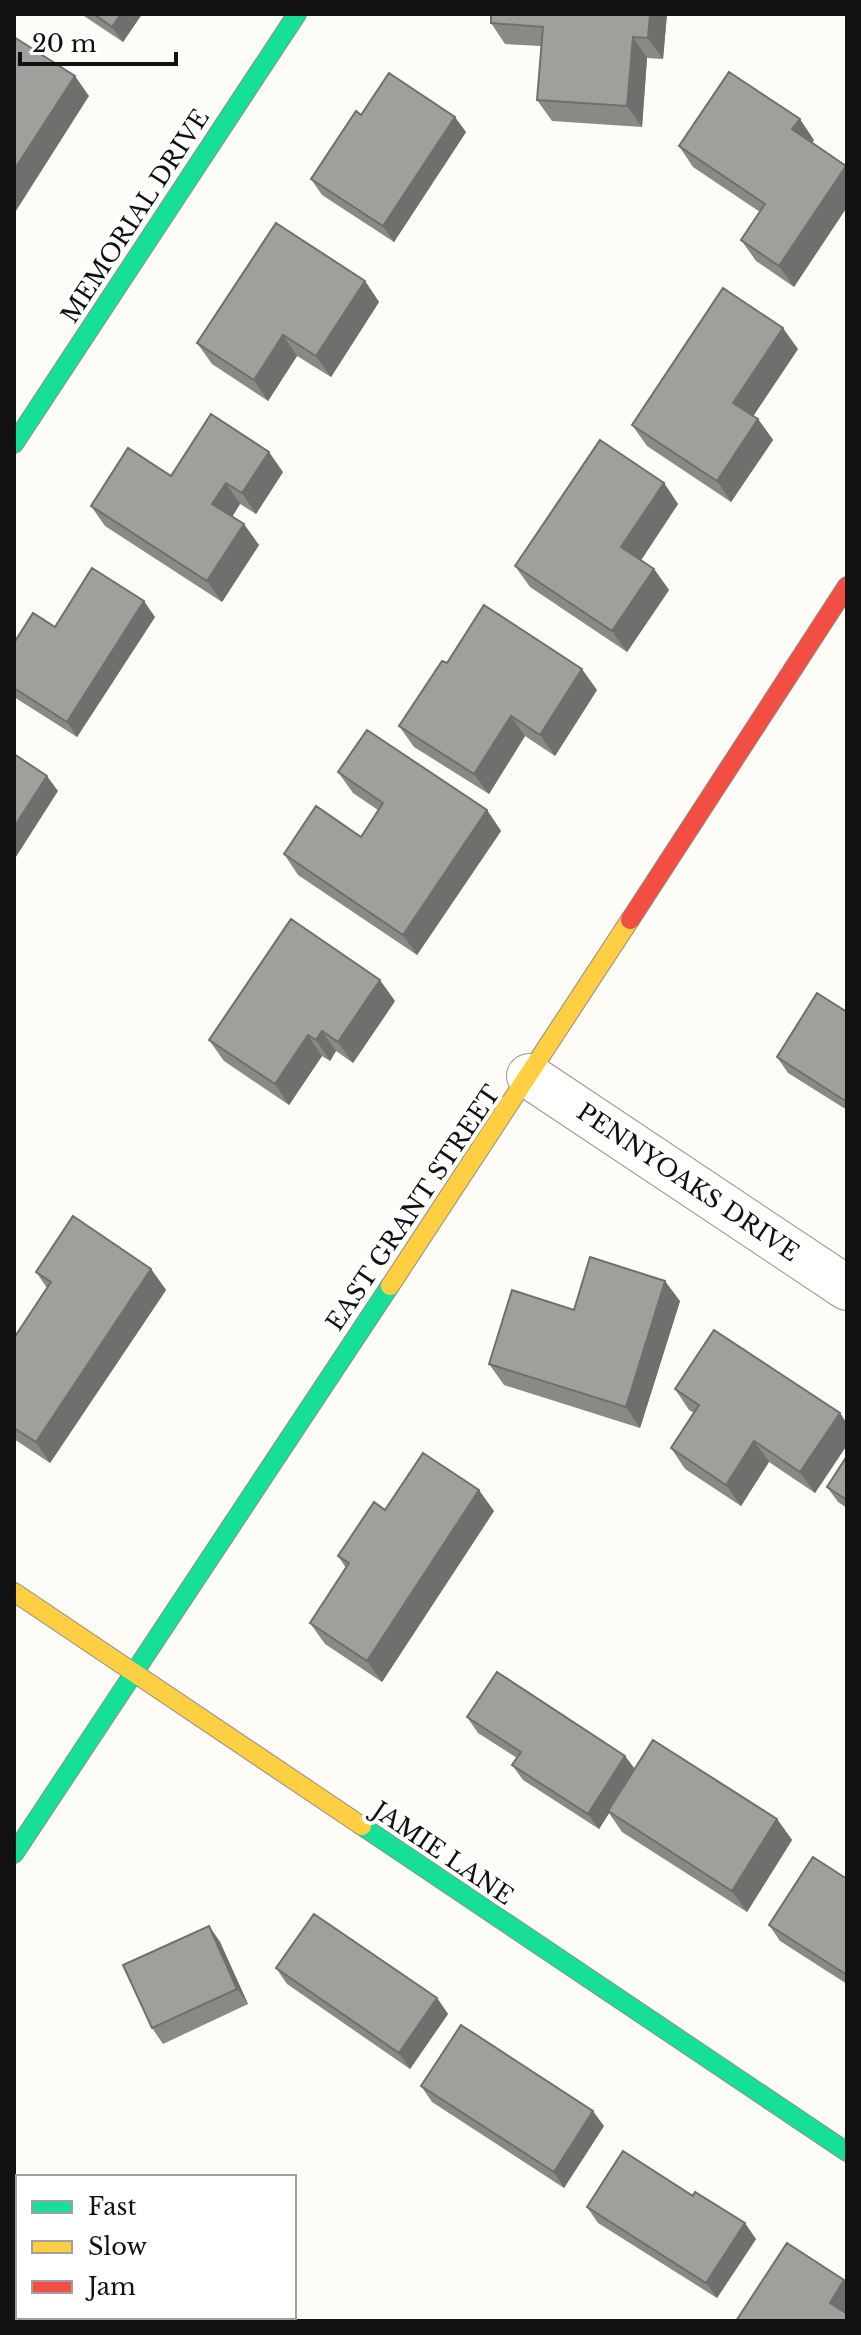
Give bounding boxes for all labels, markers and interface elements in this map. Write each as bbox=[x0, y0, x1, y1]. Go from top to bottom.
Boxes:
scale bar bbox=[20, 16, 176, 66]
text: 20 m bbox=[32, 29, 97, 58]
street label: MEMORIAL DRIVE bbox=[55, 104, 215, 328]
street label: EAST GRANT STREET bbox=[320, 1080, 506, 1336]
street label: PENNYOAKS DRIVE bbox=[572, 1097, 804, 1267]
street label: JAMIE LANE bbox=[365, 1794, 519, 1911]
legend bbox=[16, 2175, 296, 2319]
text: Fast bbox=[88, 2192, 136, 2221]
text: Slow bbox=[88, 2232, 147, 2261]
text: Jam bbox=[85, 2272, 136, 2301]

